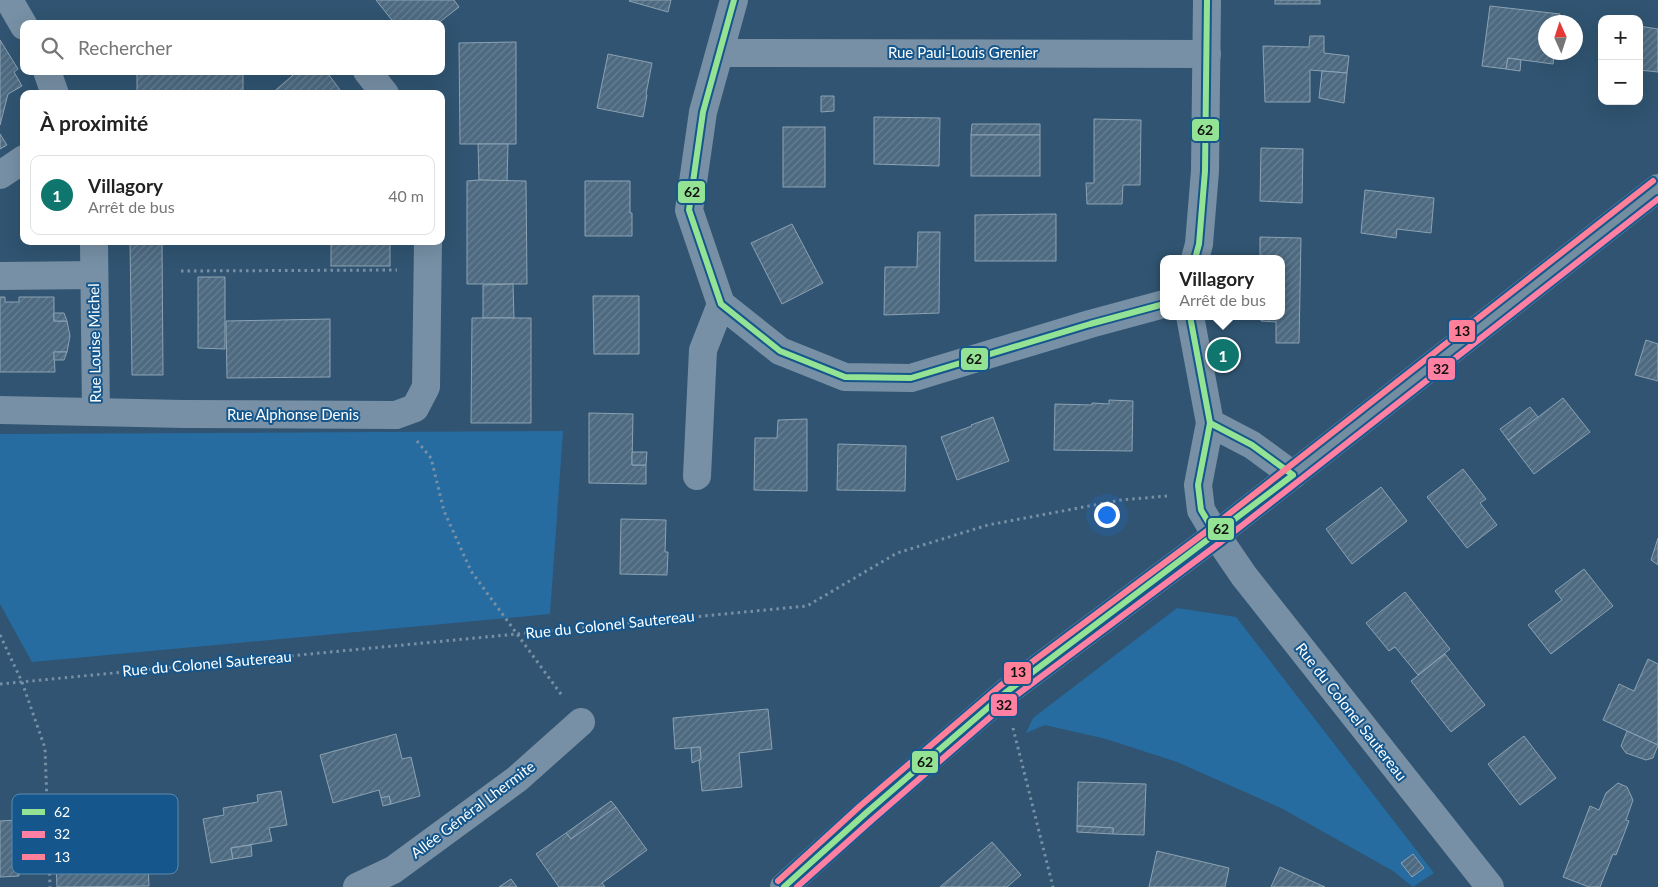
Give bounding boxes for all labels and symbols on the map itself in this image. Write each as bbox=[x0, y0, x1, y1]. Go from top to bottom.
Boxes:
north arrow bbox=[1538, 15, 1583, 60]
street label: Rue Paul-Louis Grenier bbox=[888, 43, 1039, 61]
line badge: 62 bbox=[1191, 118, 1220, 142]
text: 62 bbox=[1197, 121, 1213, 138]
line badge: 62 bbox=[677, 180, 706, 204]
text: 62 bbox=[684, 183, 700, 200]
street label: Rue Louise Michel bbox=[84, 283, 104, 403]
line badge: 13 bbox=[1448, 319, 1476, 343]
text: 13 bbox=[1454, 322, 1470, 339]
pin: 1 bbox=[1207, 336, 1239, 374]
line badge: 62 bbox=[960, 347, 989, 371]
text: 62 bbox=[966, 350, 982, 367]
line badge: 32 bbox=[1427, 357, 1456, 381]
text: 32 bbox=[1433, 360, 1449, 377]
street label: Rue Alphonse Denis bbox=[227, 405, 359, 423]
your location bbox=[1094, 502, 1120, 528]
line badge: 62 bbox=[1207, 517, 1235, 541]
text: 62 bbox=[1213, 520, 1229, 537]
street label: Rue du Colonel Sautereau bbox=[524, 606, 695, 642]
street label: Rue du Colonel Sautereau bbox=[1292, 639, 1411, 784]
street label: Rue du Colonel Sautereau bbox=[121, 647, 292, 679]
line badge: 13 bbox=[1003, 661, 1032, 685]
text: 13 bbox=[1010, 663, 1026, 680]
line badge: 32 bbox=[990, 693, 1018, 717]
text: 32 bbox=[996, 696, 1012, 713]
line badge: 62 bbox=[911, 750, 939, 774]
text: 62 bbox=[917, 753, 933, 770]
street label: Allée Général Lhermite bbox=[407, 757, 538, 862]
legend bbox=[12, 794, 178, 874]
text: 62 bbox=[54, 803, 70, 820]
text: 32 bbox=[54, 825, 70, 842]
text: 13 bbox=[54, 848, 70, 865]

